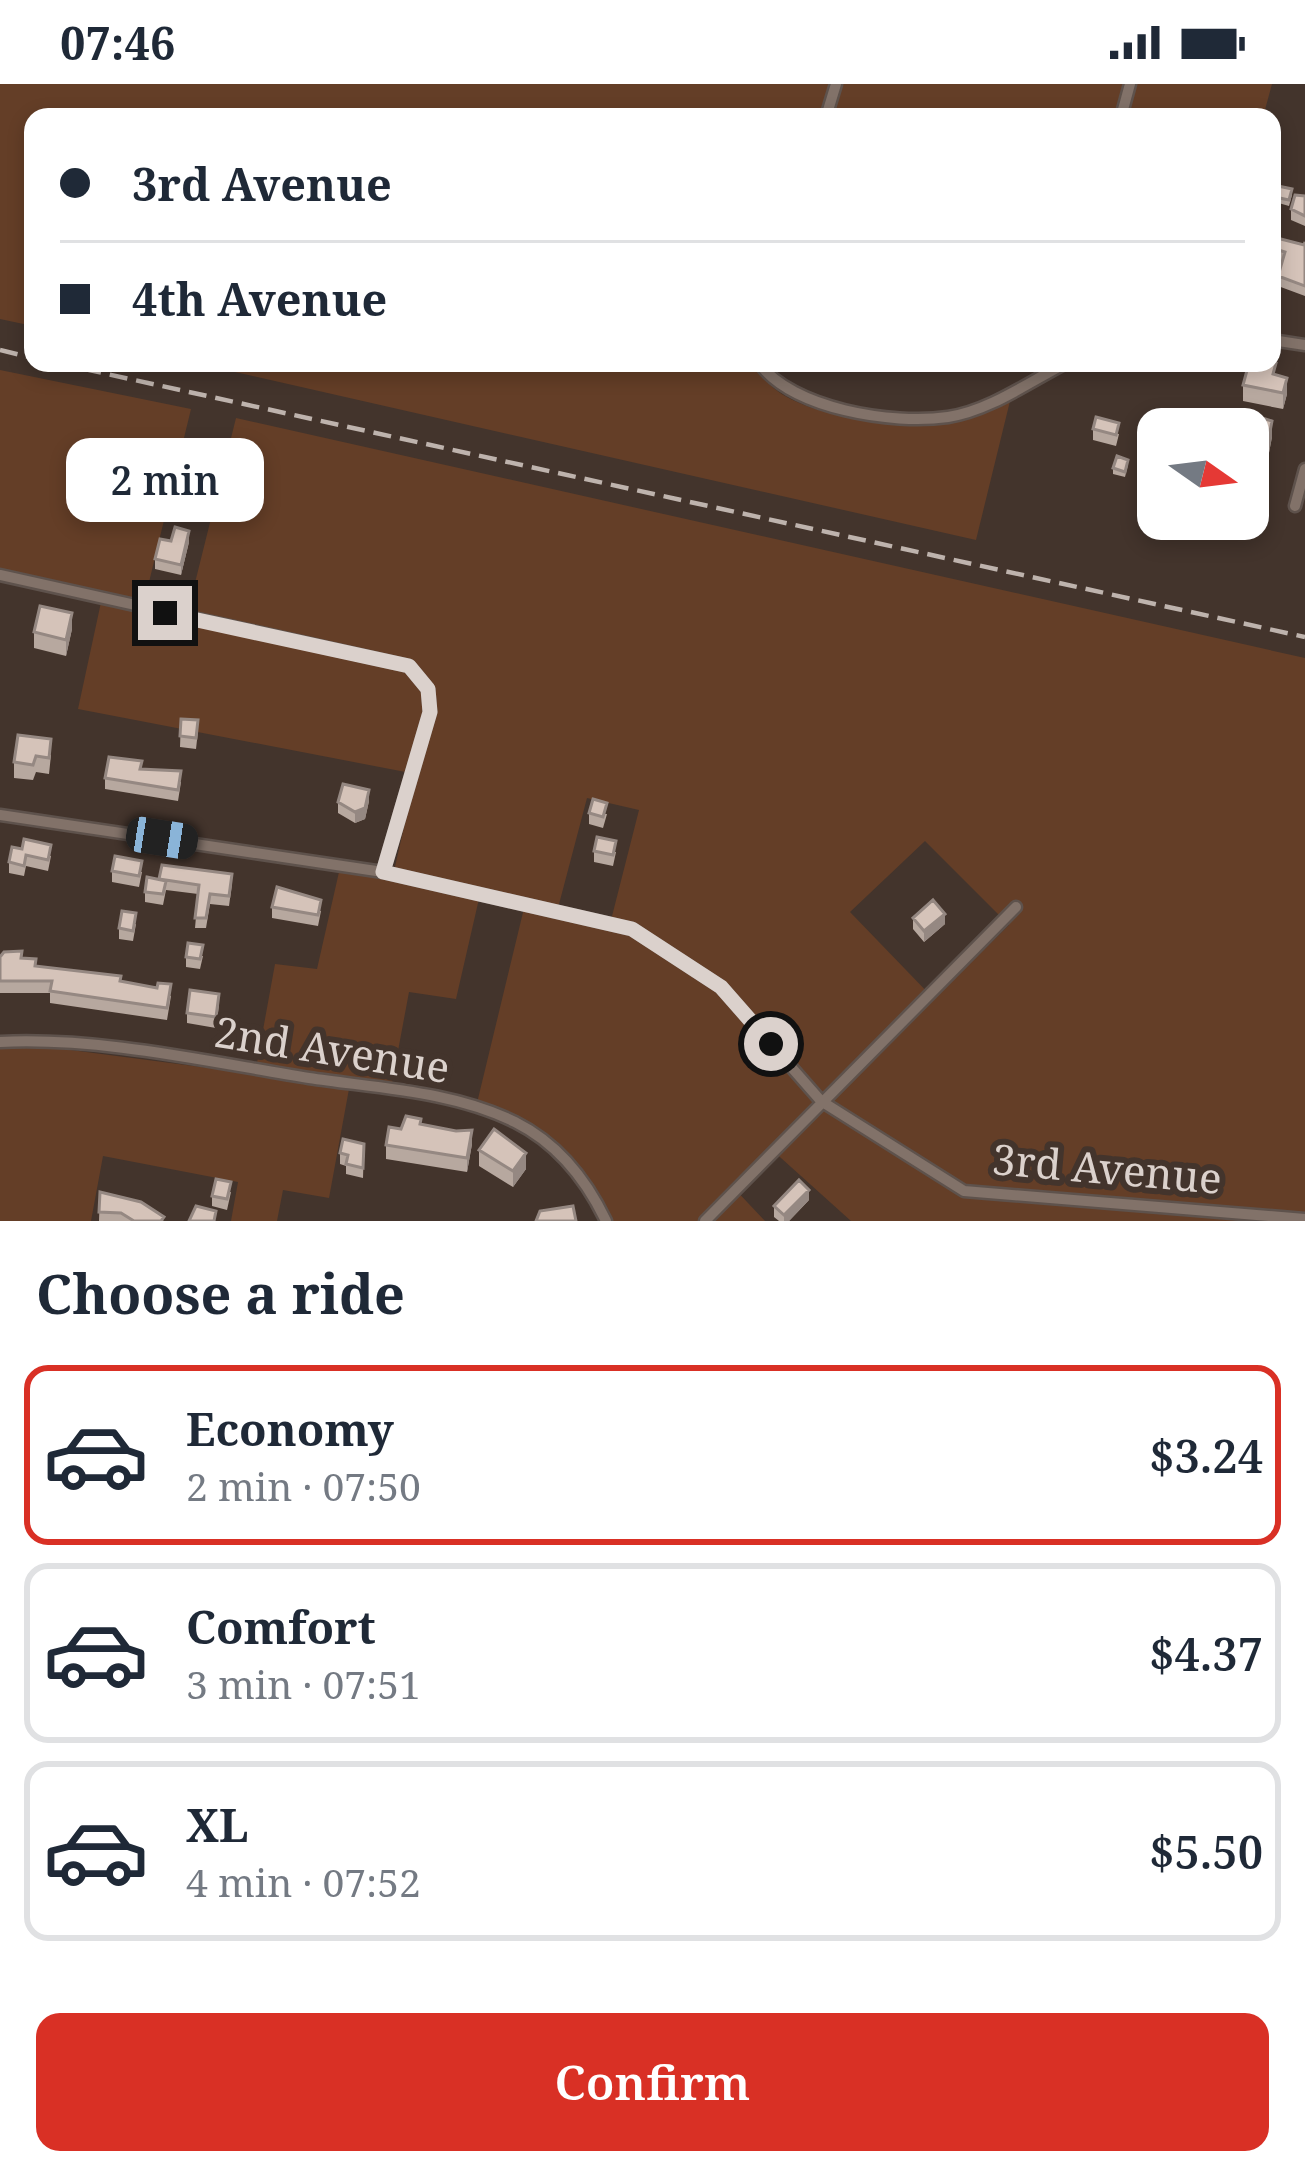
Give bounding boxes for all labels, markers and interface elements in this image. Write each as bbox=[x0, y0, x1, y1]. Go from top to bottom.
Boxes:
text: 07:46 bbox=[60, 12, 175, 73]
text: 3rd Avenue bbox=[132, 153, 392, 214]
text: 4th Avenue bbox=[132, 268, 387, 329]
north arrow bbox=[1137, 408, 1269, 540]
map controls bbox=[1137, 408, 1269, 540]
callout: 2 min bbox=[66, 439, 264, 523]
text: 2 min bbox=[111, 453, 219, 506]
route end bbox=[138, 586, 192, 640]
car bbox=[124, 815, 200, 861]
street label: 2nd Avenue bbox=[211, 1002, 454, 1095]
route start bbox=[744, 1017, 798, 1071]
street label: 3rd Avenue bbox=[990, 1129, 1224, 1206]
text: Choose a ride bbox=[36, 1256, 405, 1330]
text: Economy bbox=[186, 1398, 394, 1459]
icon: car bbox=[42, 1401, 150, 1509]
text: $3.24 bbox=[1149, 1425, 1263, 1486]
text: 2 min · 07:50 bbox=[186, 1459, 421, 1512]
text: Comfort bbox=[186, 1596, 376, 1657]
icon: car bbox=[42, 1599, 150, 1707]
text: $4.37 bbox=[1149, 1623, 1263, 1684]
text: 3 min · 07:51 bbox=[186, 1657, 421, 1710]
text: XL bbox=[186, 1794, 248, 1855]
icon: car bbox=[42, 1797, 150, 1905]
text: $5.50 bbox=[1149, 1821, 1263, 1882]
text: 4 min · 07:52 bbox=[186, 1855, 421, 1908]
button: Confirm bbox=[36, 2013, 1269, 2151]

